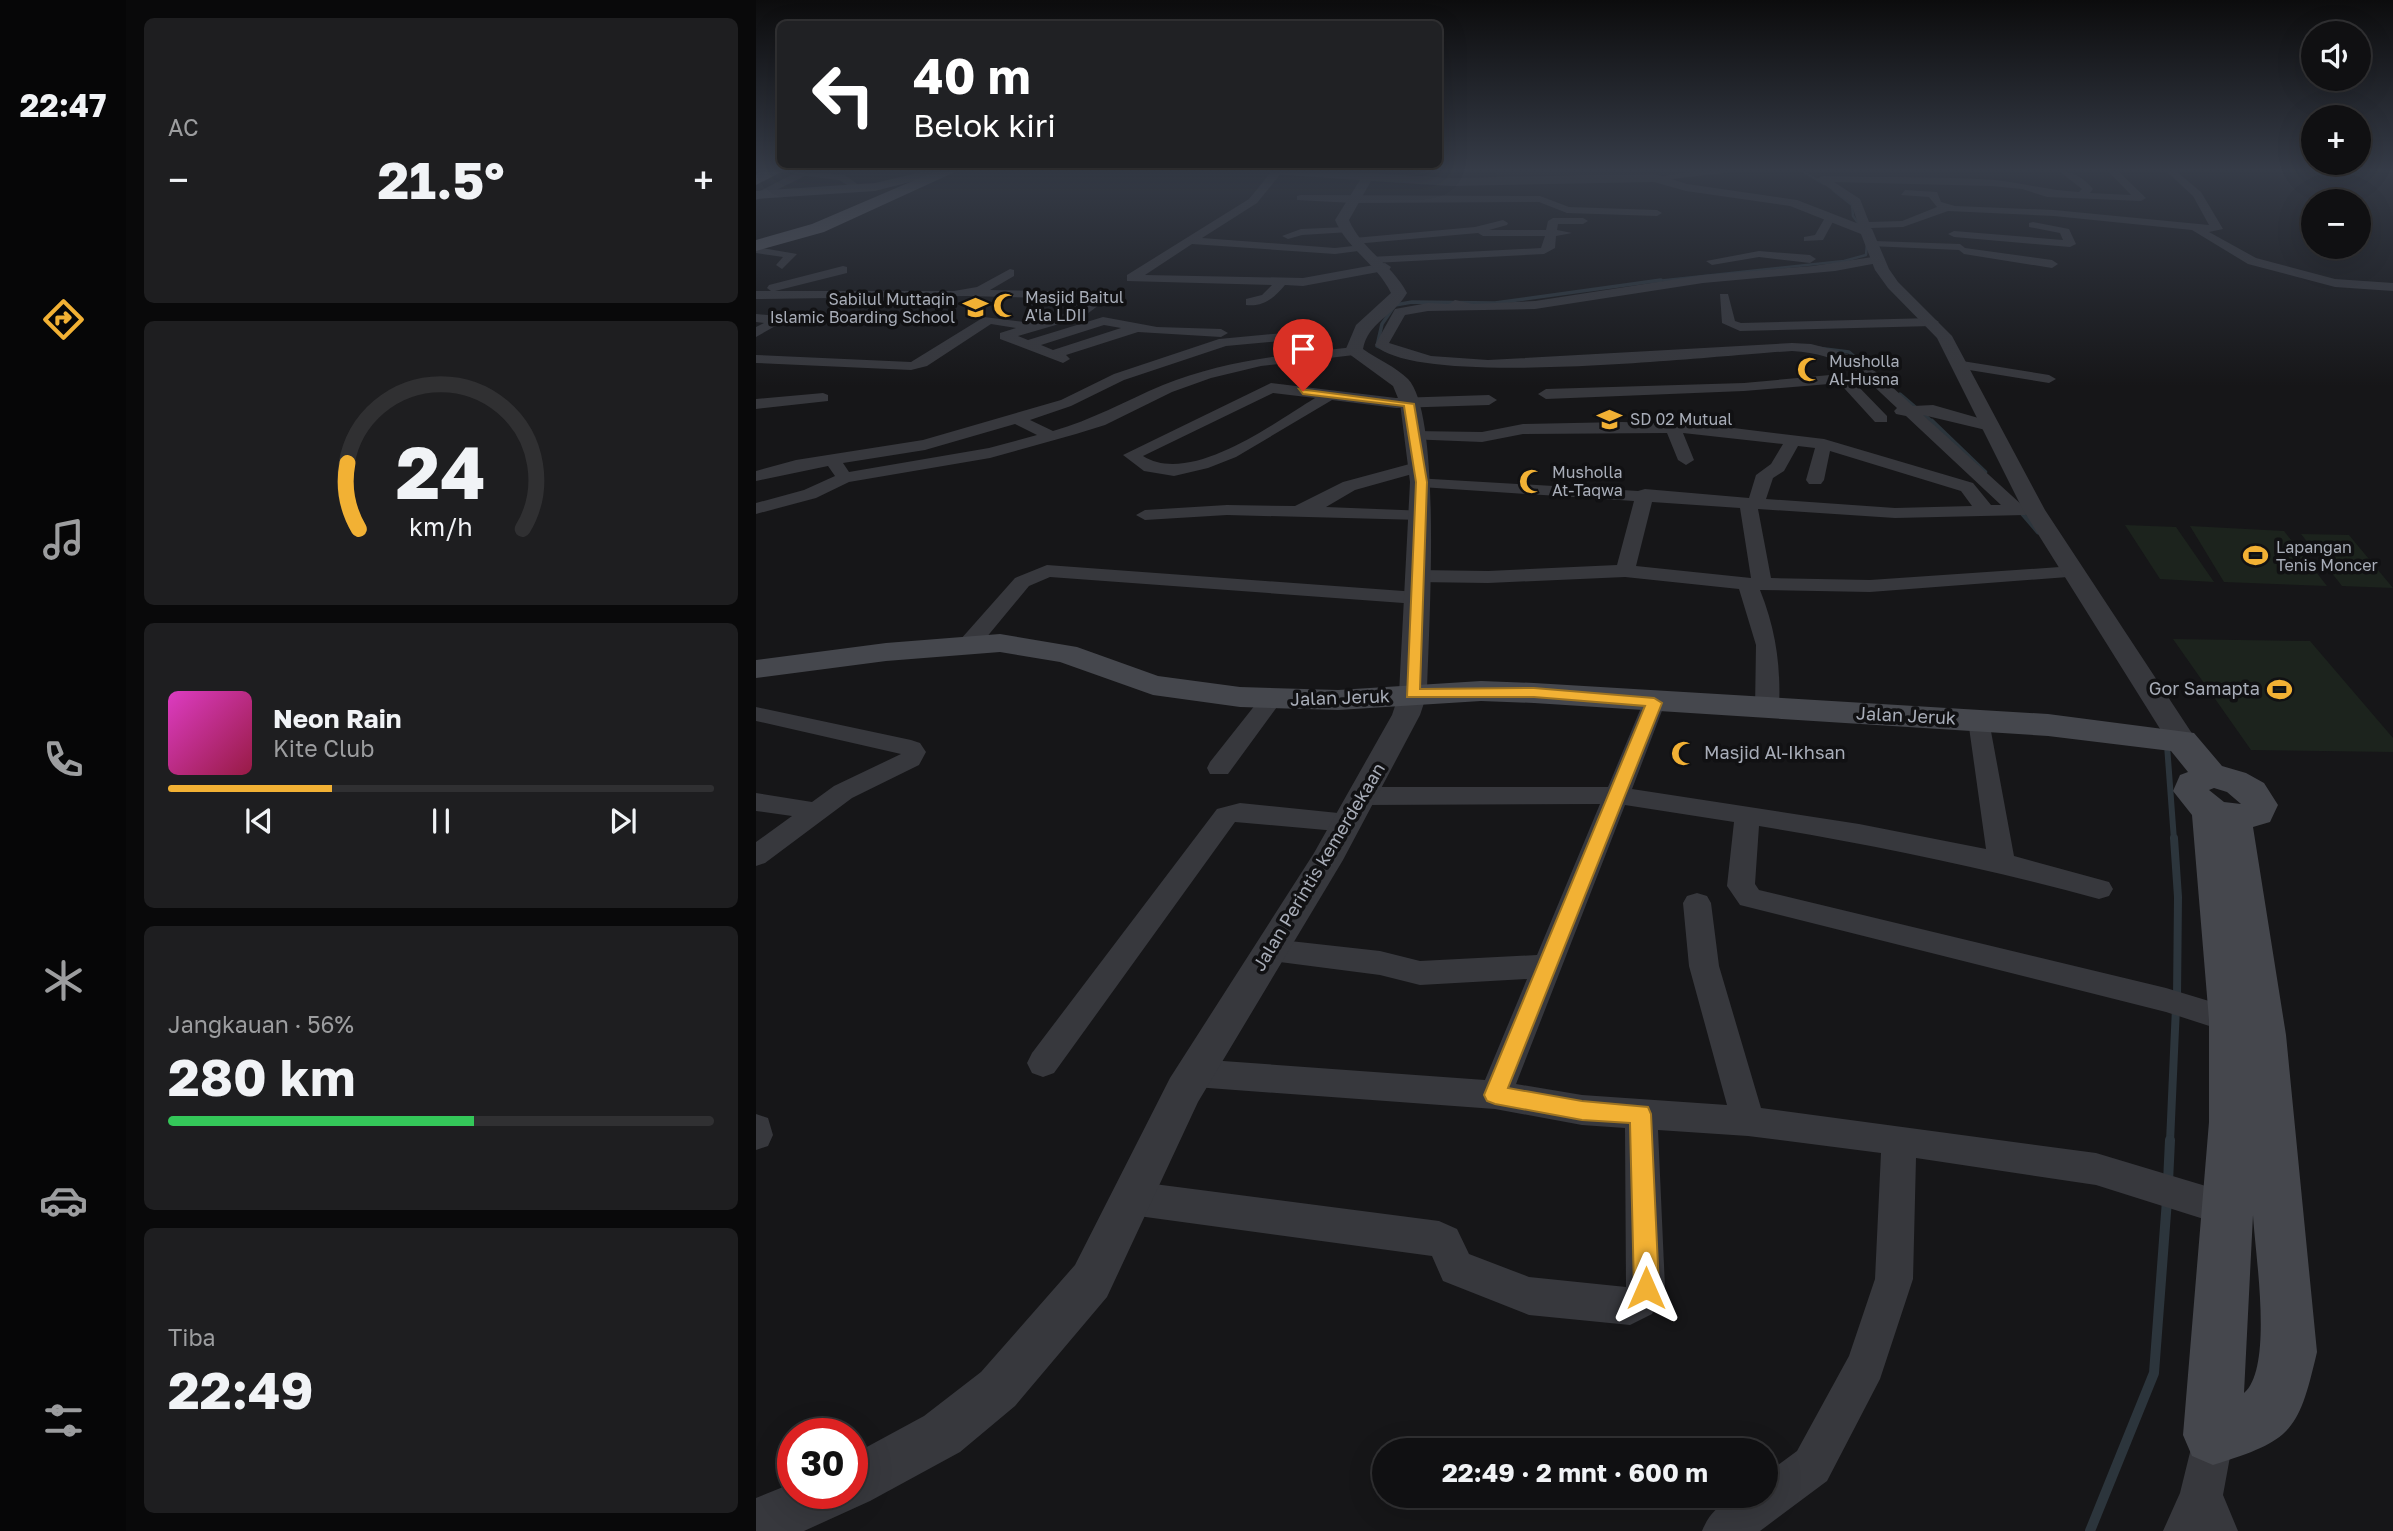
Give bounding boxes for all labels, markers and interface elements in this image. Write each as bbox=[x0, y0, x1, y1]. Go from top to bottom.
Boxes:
map controls bbox=[2301, 21, 2371, 259]
button: sound bbox=[2301, 21, 2371, 91]
text: 40 m bbox=[913, 46, 1031, 105]
icon: left bbox=[798, 49, 889, 140]
text: 22:47 bbox=[20, 86, 106, 124]
button: + bbox=[2301, 105, 2371, 175]
text: Belok kiri bbox=[913, 106, 1056, 144]
text: AC bbox=[168, 113, 199, 141]
text: 21.5° bbox=[377, 148, 505, 210]
text: − bbox=[168, 157, 189, 202]
text: + bbox=[693, 157, 714, 202]
button: − bbox=[2301, 189, 2371, 259]
place label: Masjid Baitul A'la LDII bbox=[1025, 287, 1124, 325]
place label: Sabilul Muttaqin Islamic Boarding School bbox=[770, 289, 955, 327]
mosque icon: Masjid Baitul A'la LDII bbox=[991, 292, 1019, 320]
school or university icon: Sabilul Muttaqin Islamic Boarding School bbox=[961, 294, 989, 322]
icon: directions bbox=[39, 295, 88, 344]
pin bbox=[1273, 319, 1333, 391]
icon: arrive bbox=[1284, 330, 1322, 368]
place label: Musholla Al-Husna bbox=[1829, 351, 1900, 389]
mosque icon: Musholla Al-Husna bbox=[1795, 356, 1823, 384]
school or university icon: SD 02 Mutual bbox=[1596, 405, 1624, 433]
place label: SD 02 Mutual bbox=[1630, 409, 1732, 429]
text: 24 bbox=[396, 428, 486, 515]
place label: Musholla At-Taqwa bbox=[1552, 462, 1623, 500]
mosque icon: Musholla At-Taqwa bbox=[1518, 467, 1546, 495]
text: km/h bbox=[409, 511, 473, 542]
icon: music bbox=[39, 515, 88, 564]
place label: Lapangan Tenis Moncer bbox=[2276, 537, 2378, 575]
sports icon: Lapangan Tenis Moncer bbox=[2242, 542, 2270, 570]
sports icon: Gor Samapta bbox=[2266, 675, 2294, 703]
place label: Gor Samapta bbox=[2149, 677, 2260, 699]
street label: Jalan Jeruk bbox=[1290, 684, 1390, 710]
street label: Jalan Jeruk bbox=[1855, 701, 1957, 729]
text: Neon Rain bbox=[273, 703, 402, 734]
text: Kite Club bbox=[273, 734, 374, 762]
icon: phone bbox=[39, 735, 88, 784]
mosque icon: Masjid Al-Ikhsan bbox=[1670, 739, 1698, 767]
place label: Masjid Al-Ikhsan bbox=[1704, 741, 1846, 763]
street label: Jalan Perintis kemerdekaan bbox=[1247, 758, 1389, 975]
icon: previous bbox=[240, 802, 278, 840]
icon: pause bbox=[422, 802, 460, 840]
icon: next bbox=[604, 802, 642, 840]
icon: climate bbox=[39, 956, 88, 1005]
text: Jangkauan · 56% bbox=[168, 1010, 354, 1038]
text: 280 km bbox=[168, 1045, 355, 1107]
icon: car bbox=[39, 1176, 88, 1225]
position arrow bbox=[1609, 1251, 1683, 1325]
text: Tiba bbox=[168, 1323, 216, 1351]
text: 22:49 bbox=[168, 1358, 314, 1420]
icon: filters bbox=[39, 1396, 88, 1445]
speed limit sign: 30 bbox=[777, 1418, 868, 1509]
text: 22:49 · 2 mnt · 600 m bbox=[1442, 1457, 1708, 1488]

